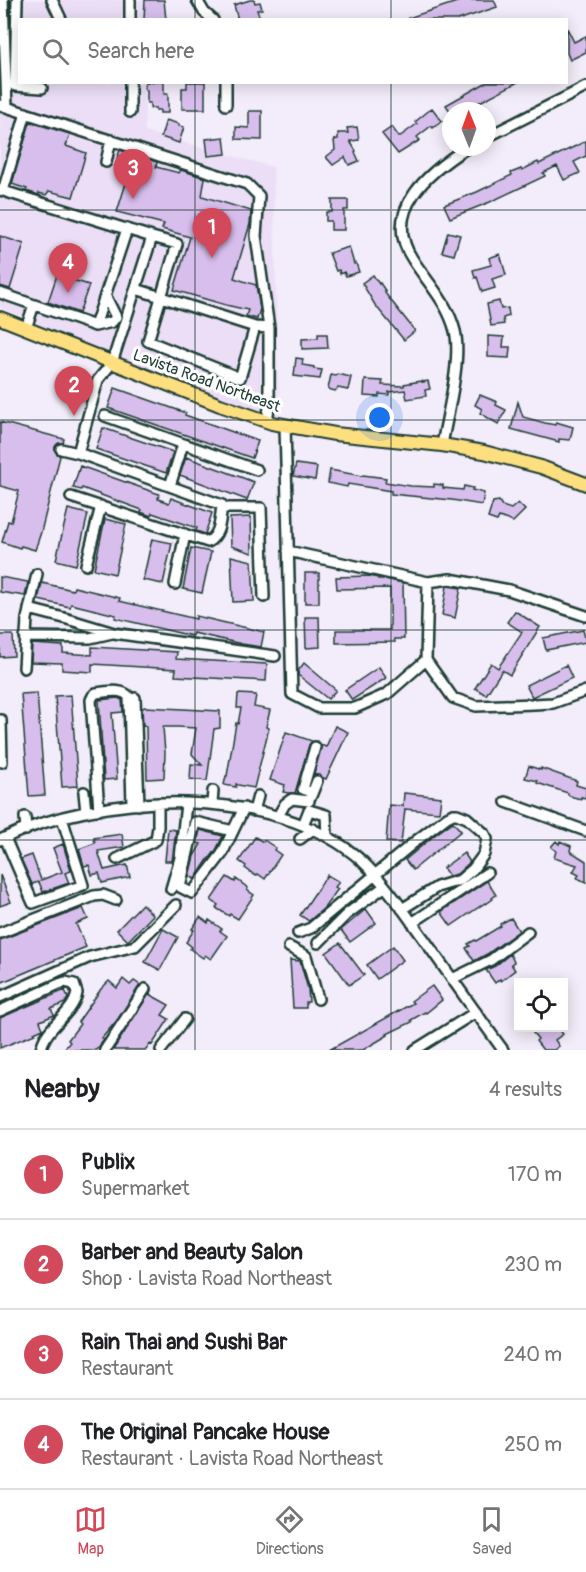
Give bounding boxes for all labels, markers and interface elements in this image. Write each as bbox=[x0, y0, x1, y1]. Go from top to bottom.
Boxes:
search box bbox=[18, 18, 568, 84]
icon: search bbox=[39, 35, 72, 68]
text: Search here bbox=[87, 37, 194, 65]
north arrow bbox=[442, 102, 496, 156]
pin: 3 bbox=[114, 150, 152, 199]
pin: 1 bbox=[192, 208, 232, 258]
pin: 4 bbox=[48, 244, 88, 293]
street label: Lavista Road Northeast bbox=[130, 345, 284, 417]
pin: 2 bbox=[54, 366, 94, 416]
your location bbox=[365, 403, 394, 432]
map controls bbox=[514, 978, 568, 1032]
button: locate bbox=[514, 978, 568, 1032]
text: Nearby bbox=[24, 1073, 100, 1105]
text: 4 results bbox=[489, 1077, 562, 1102]
text: Publix bbox=[81, 1148, 135, 1176]
text: 1 bbox=[40, 1162, 47, 1187]
text: 170 m bbox=[508, 1162, 562, 1187]
text: Supermarket bbox=[81, 1176, 190, 1201]
text: Barber and Beauty Salon bbox=[81, 1238, 303, 1266]
text: 2 bbox=[38, 1252, 49, 1277]
text: 230 m bbox=[505, 1252, 562, 1277]
text: Shop · Lavista Road Northeast bbox=[81, 1266, 332, 1291]
text: Rain Thai and Sushi Bar bbox=[81, 1328, 287, 1356]
text: 3 bbox=[38, 1342, 49, 1367]
text: 240 m bbox=[503, 1342, 562, 1367]
text: Restaurant bbox=[81, 1356, 173, 1381]
text: The Original Pancake House bbox=[81, 1418, 329, 1446]
text: 4 bbox=[38, 1432, 49, 1457]
text: 250 m bbox=[504, 1432, 562, 1457]
text: Restaurant · Lavista Road Northeast bbox=[81, 1446, 383, 1471]
tab: Map bbox=[74, 1503, 107, 1559]
tab: Directions bbox=[256, 1503, 324, 1559]
tab: Saved bbox=[472, 1503, 512, 1559]

